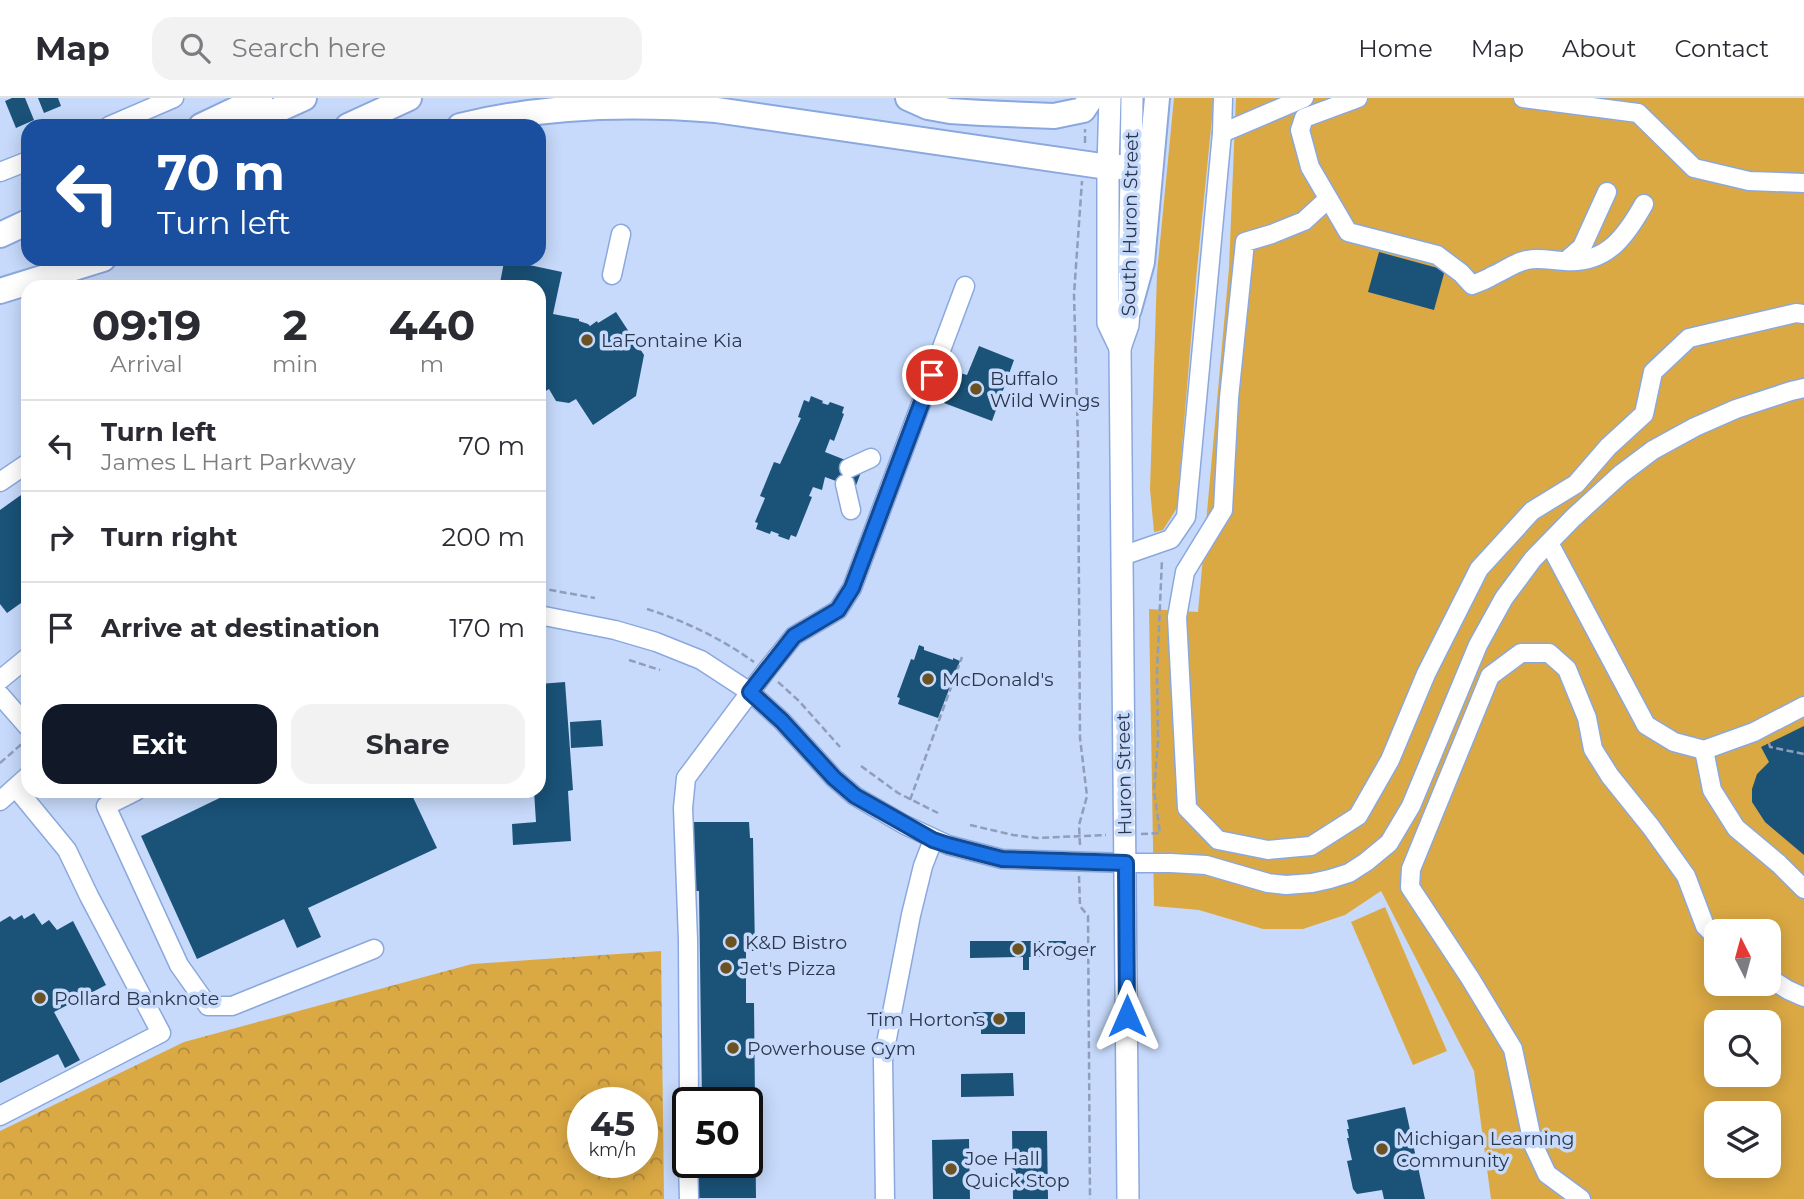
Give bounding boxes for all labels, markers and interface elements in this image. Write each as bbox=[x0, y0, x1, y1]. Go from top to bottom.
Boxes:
search box bbox=[152, 17, 642, 80]
text: Map bbox=[35, 28, 110, 68]
icon: search bbox=[176, 29, 214, 67]
text: Search here bbox=[232, 32, 386, 64]
text: Home bbox=[1358, 34, 1433, 63]
text: Map bbox=[1471, 34, 1524, 63]
text: About bbox=[1562, 34, 1636, 63]
text: Contact bbox=[1674, 34, 1769, 63]
street label: South Huron Street bbox=[1117, 131, 1143, 317]
text: 70 m bbox=[157, 143, 285, 202]
icon: left bbox=[42, 147, 133, 238]
text: Turn left bbox=[157, 203, 291, 242]
text: 09:19 bbox=[92, 299, 201, 351]
text: 2 bbox=[283, 299, 307, 351]
text: 440 bbox=[389, 299, 475, 351]
place label: LaFontaine Kia bbox=[601, 329, 743, 352]
marker: LaFontaine Kia bbox=[579, 332, 595, 348]
pin bbox=[902, 345, 962, 405]
text: Arrival bbox=[110, 350, 183, 378]
text: min bbox=[272, 350, 318, 378]
text: m bbox=[420, 350, 444, 378]
icon: arrive bbox=[913, 356, 951, 394]
place label: Buffalo Wild Wings bbox=[990, 367, 1100, 412]
marker: Buffalo Wild Wings bbox=[968, 381, 984, 397]
text: Turn left bbox=[101, 416, 217, 448]
icon: left bbox=[42, 427, 80, 465]
text: 70 m bbox=[459, 430, 525, 462]
text: James L Hart Parkway bbox=[101, 448, 356, 476]
icon: right bbox=[42, 518, 80, 556]
text: Turn right bbox=[101, 521, 237, 553]
text: 200 m bbox=[441, 521, 525, 553]
icon: arrive bbox=[42, 609, 80, 647]
text: Arrive at destination bbox=[101, 612, 380, 644]
text: 170 m bbox=[449, 612, 525, 644]
place label: McDonald's bbox=[942, 668, 1054, 691]
marker: McDonald's bbox=[920, 671, 936, 687]
button: Exit bbox=[42, 704, 277, 784]
button: Share bbox=[291, 704, 525, 784]
street label: Huron Street bbox=[1111, 712, 1137, 836]
north arrow bbox=[1704, 919, 1782, 996]
map controls bbox=[1704, 919, 1781, 1178]
place label: K&D Bistro bbox=[745, 931, 847, 954]
marker: K&D Bistro bbox=[723, 934, 739, 950]
place label: Kroger bbox=[1032, 938, 1097, 961]
marker: Kroger bbox=[1010, 941, 1026, 957]
place label: Jet's Pizza bbox=[739, 957, 836, 980]
marker: Jet's Pizza bbox=[718, 960, 734, 976]
position arrow bbox=[1090, 979, 1164, 1053]
place label: Pollard Banknote bbox=[54, 987, 219, 1010]
marker: Pollard Banknote bbox=[32, 990, 48, 1006]
place label: Tim Hortons bbox=[867, 1008, 985, 1031]
button: search bbox=[1704, 1010, 1781, 1087]
marker: Tim Hortons bbox=[991, 1011, 1007, 1027]
place label: Powerhouse Gym bbox=[747, 1037, 916, 1060]
marker: Powerhouse Gym bbox=[725, 1040, 741, 1056]
speed limit sign: 50 bbox=[672, 1087, 763, 1178]
button: layers bbox=[1704, 1101, 1781, 1178]
text: 45 bbox=[590, 1102, 635, 1145]
place label: Michigan Learning Community bbox=[1396, 1127, 1575, 1172]
text: km/h bbox=[588, 1139, 637, 1161]
marker: Michigan Learning Community bbox=[1374, 1141, 1390, 1157]
place label: Joe Hall Quick Stop bbox=[964, 1147, 1070, 1192]
marker: Joe Hall Quick Stop bbox=[943, 1161, 959, 1177]

